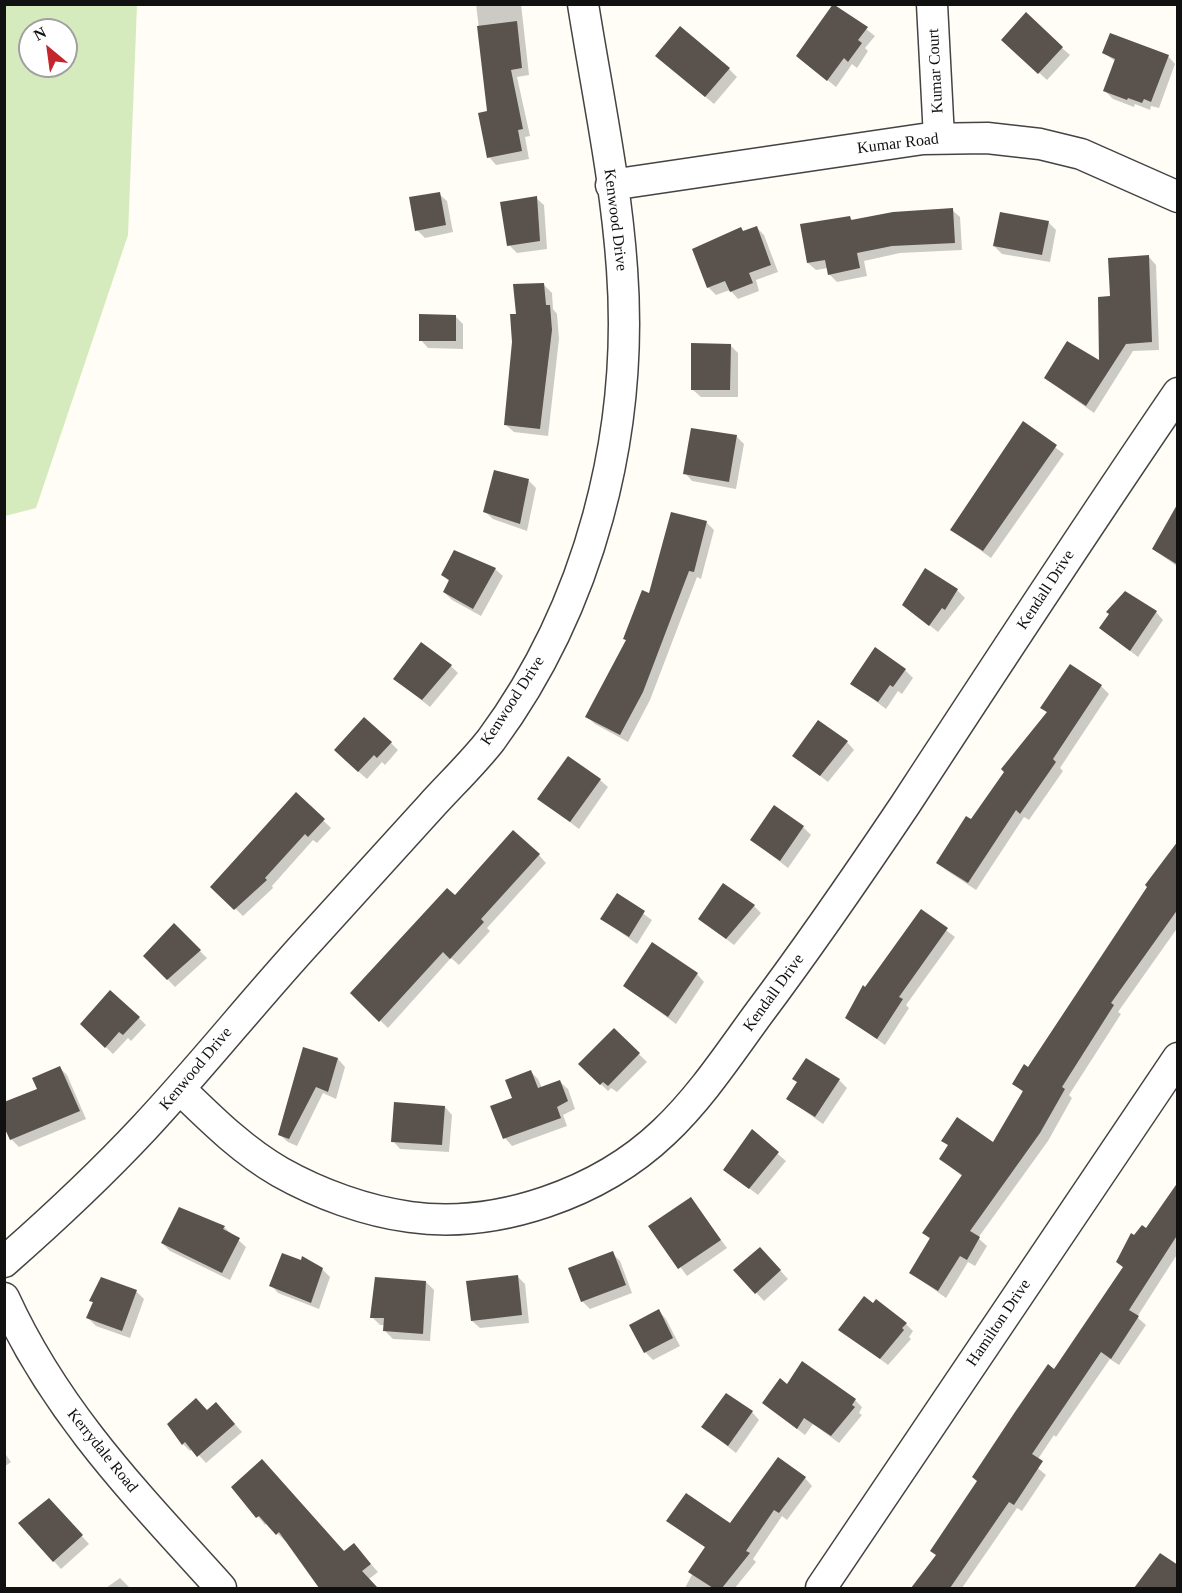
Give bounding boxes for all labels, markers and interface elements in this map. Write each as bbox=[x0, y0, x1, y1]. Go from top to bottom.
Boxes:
north arrow bbox=[18, 18, 78, 78]
text: N bbox=[31, 23, 49, 44]
street label: Kumar Court bbox=[924, 28, 948, 114]
street label: Kumar Road bbox=[856, 129, 940, 159]
street label: Kenwood Drive bbox=[599, 168, 631, 272]
street label: Kendall Drive bbox=[1013, 547, 1079, 633]
street label: Kenwood Drive bbox=[477, 653, 549, 749]
street label: Kendall Drive bbox=[739, 951, 809, 1035]
street label: Kenwood Drive bbox=[156, 1024, 236, 1114]
street label: Hamilton Drive bbox=[963, 1276, 1035, 1370]
street label: Kerrydale Road bbox=[63, 1405, 141, 1497]

